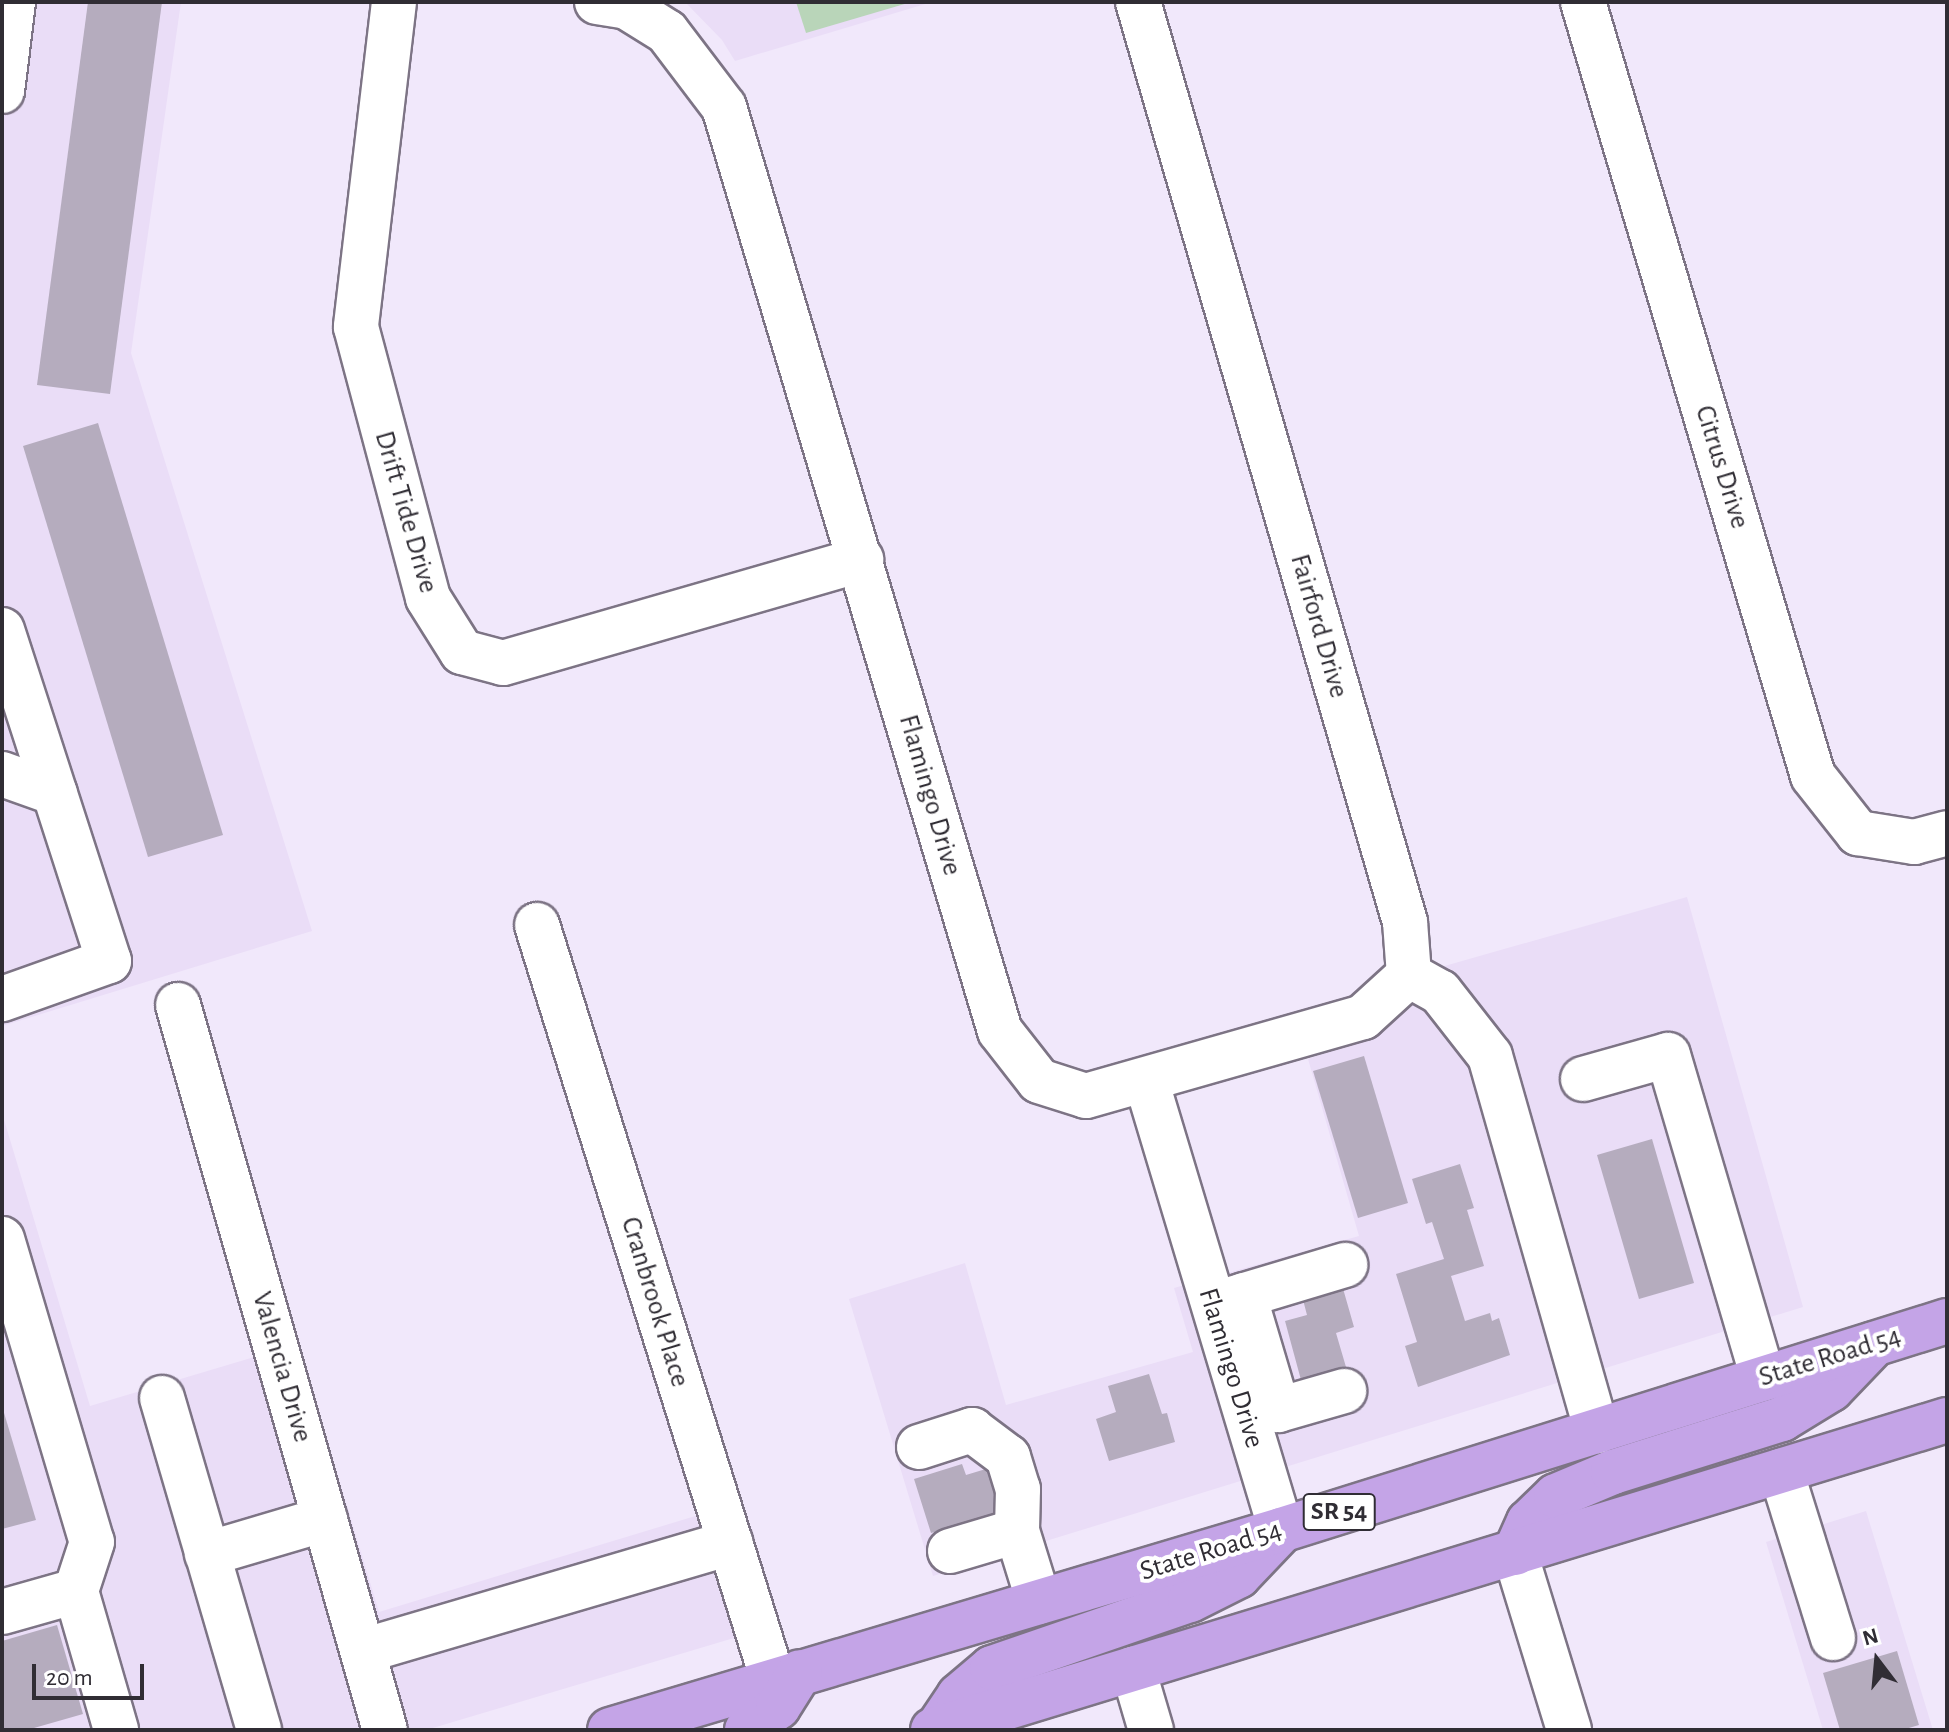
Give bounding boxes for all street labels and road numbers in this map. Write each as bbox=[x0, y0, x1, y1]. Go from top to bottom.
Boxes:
street label: Citrus Drive bbox=[1687, 401, 1757, 533]
street label: Drift Tide Drive bbox=[367, 427, 445, 597]
street label: Fairford Drive bbox=[1282, 550, 1356, 702]
street label: Flamingo Drive bbox=[891, 711, 969, 879]
street label: Cranbrook Place bbox=[613, 1213, 697, 1391]
street label: Flamingo Drive bbox=[1191, 1284, 1271, 1452]
street label: Valencia Drive bbox=[245, 1288, 319, 1446]
street label: State Road 54 bbox=[1755, 1319, 1905, 1395]
road number: SR 54 bbox=[1301, 1490, 1377, 1534]
street label: State Road 54 bbox=[1136, 1513, 1286, 1589]

